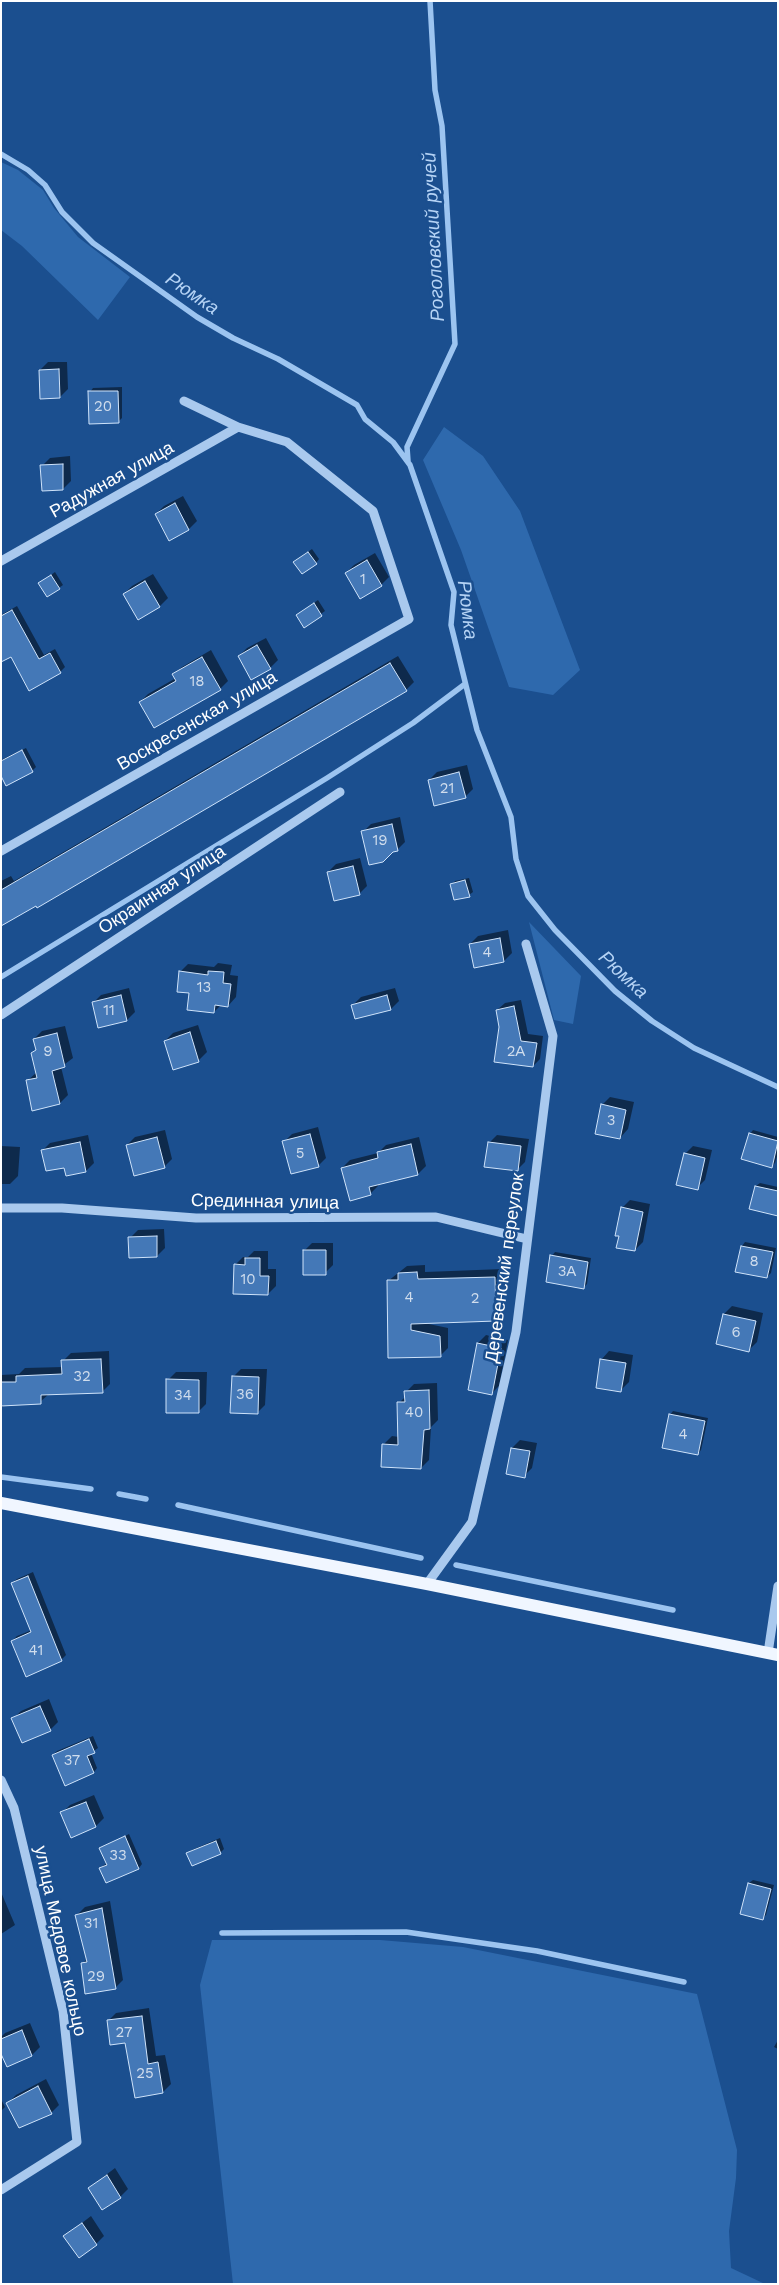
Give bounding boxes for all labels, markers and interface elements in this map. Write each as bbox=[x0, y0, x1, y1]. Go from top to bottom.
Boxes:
water label: Роголовский ручей bbox=[418, 152, 450, 322]
water label: Рюмка bbox=[161, 268, 223, 320]
house number: 20 bbox=[94, 398, 112, 416]
street label: Радужная улица bbox=[46, 437, 178, 523]
house number: 1 bbox=[360, 571, 366, 589]
water label: Рюмка bbox=[452, 579, 482, 641]
street label: Воскресенская улица bbox=[113, 667, 281, 775]
house number: 18 bbox=[189, 673, 205, 691]
house number: 21 bbox=[440, 780, 454, 798]
house number: 19 bbox=[372, 832, 388, 850]
street label: Окраинная улица bbox=[94, 841, 230, 939]
house number: 4 bbox=[482, 944, 492, 962]
water label: Рюмка bbox=[593, 946, 653, 1004]
house number: 13 bbox=[197, 979, 211, 997]
house number: 11 bbox=[103, 1002, 115, 1020]
house number: 9 bbox=[43, 1043, 53, 1061]
house number: 2А bbox=[507, 1043, 525, 1061]
house number: 3 bbox=[607, 1112, 615, 1130]
house number: 5 bbox=[296, 1145, 304, 1163]
street label: Деревенский переулок bbox=[481, 1172, 529, 1364]
street label: Срединная улица bbox=[191, 1190, 339, 1214]
house number: 8 bbox=[749, 1253, 759, 1271]
house number: 3А bbox=[558, 1263, 576, 1281]
house number: 10 bbox=[240, 1271, 256, 1289]
house number: 4 bbox=[404, 1289, 414, 1307]
house number: 2 bbox=[471, 1290, 479, 1308]
house number: 6 bbox=[731, 1324, 741, 1342]
house number: 32 bbox=[73, 1368, 91, 1386]
house number: 36 bbox=[236, 1386, 254, 1404]
house number: 34 bbox=[174, 1387, 192, 1405]
house number: 40 bbox=[405, 1404, 423, 1422]
house number: 4 bbox=[678, 1426, 688, 1444]
house number: 41 bbox=[29, 1642, 43, 1660]
house number: 37 bbox=[64, 1752, 80, 1770]
street label: улица Медовое кольцо bbox=[29, 1844, 91, 2038]
house number: 33 bbox=[109, 1847, 127, 1865]
house number: 31 bbox=[84, 1915, 98, 1933]
house number: 29 bbox=[87, 1968, 105, 1986]
house number: 27 bbox=[116, 2024, 132, 2042]
house number: 25 bbox=[136, 2065, 154, 2083]

